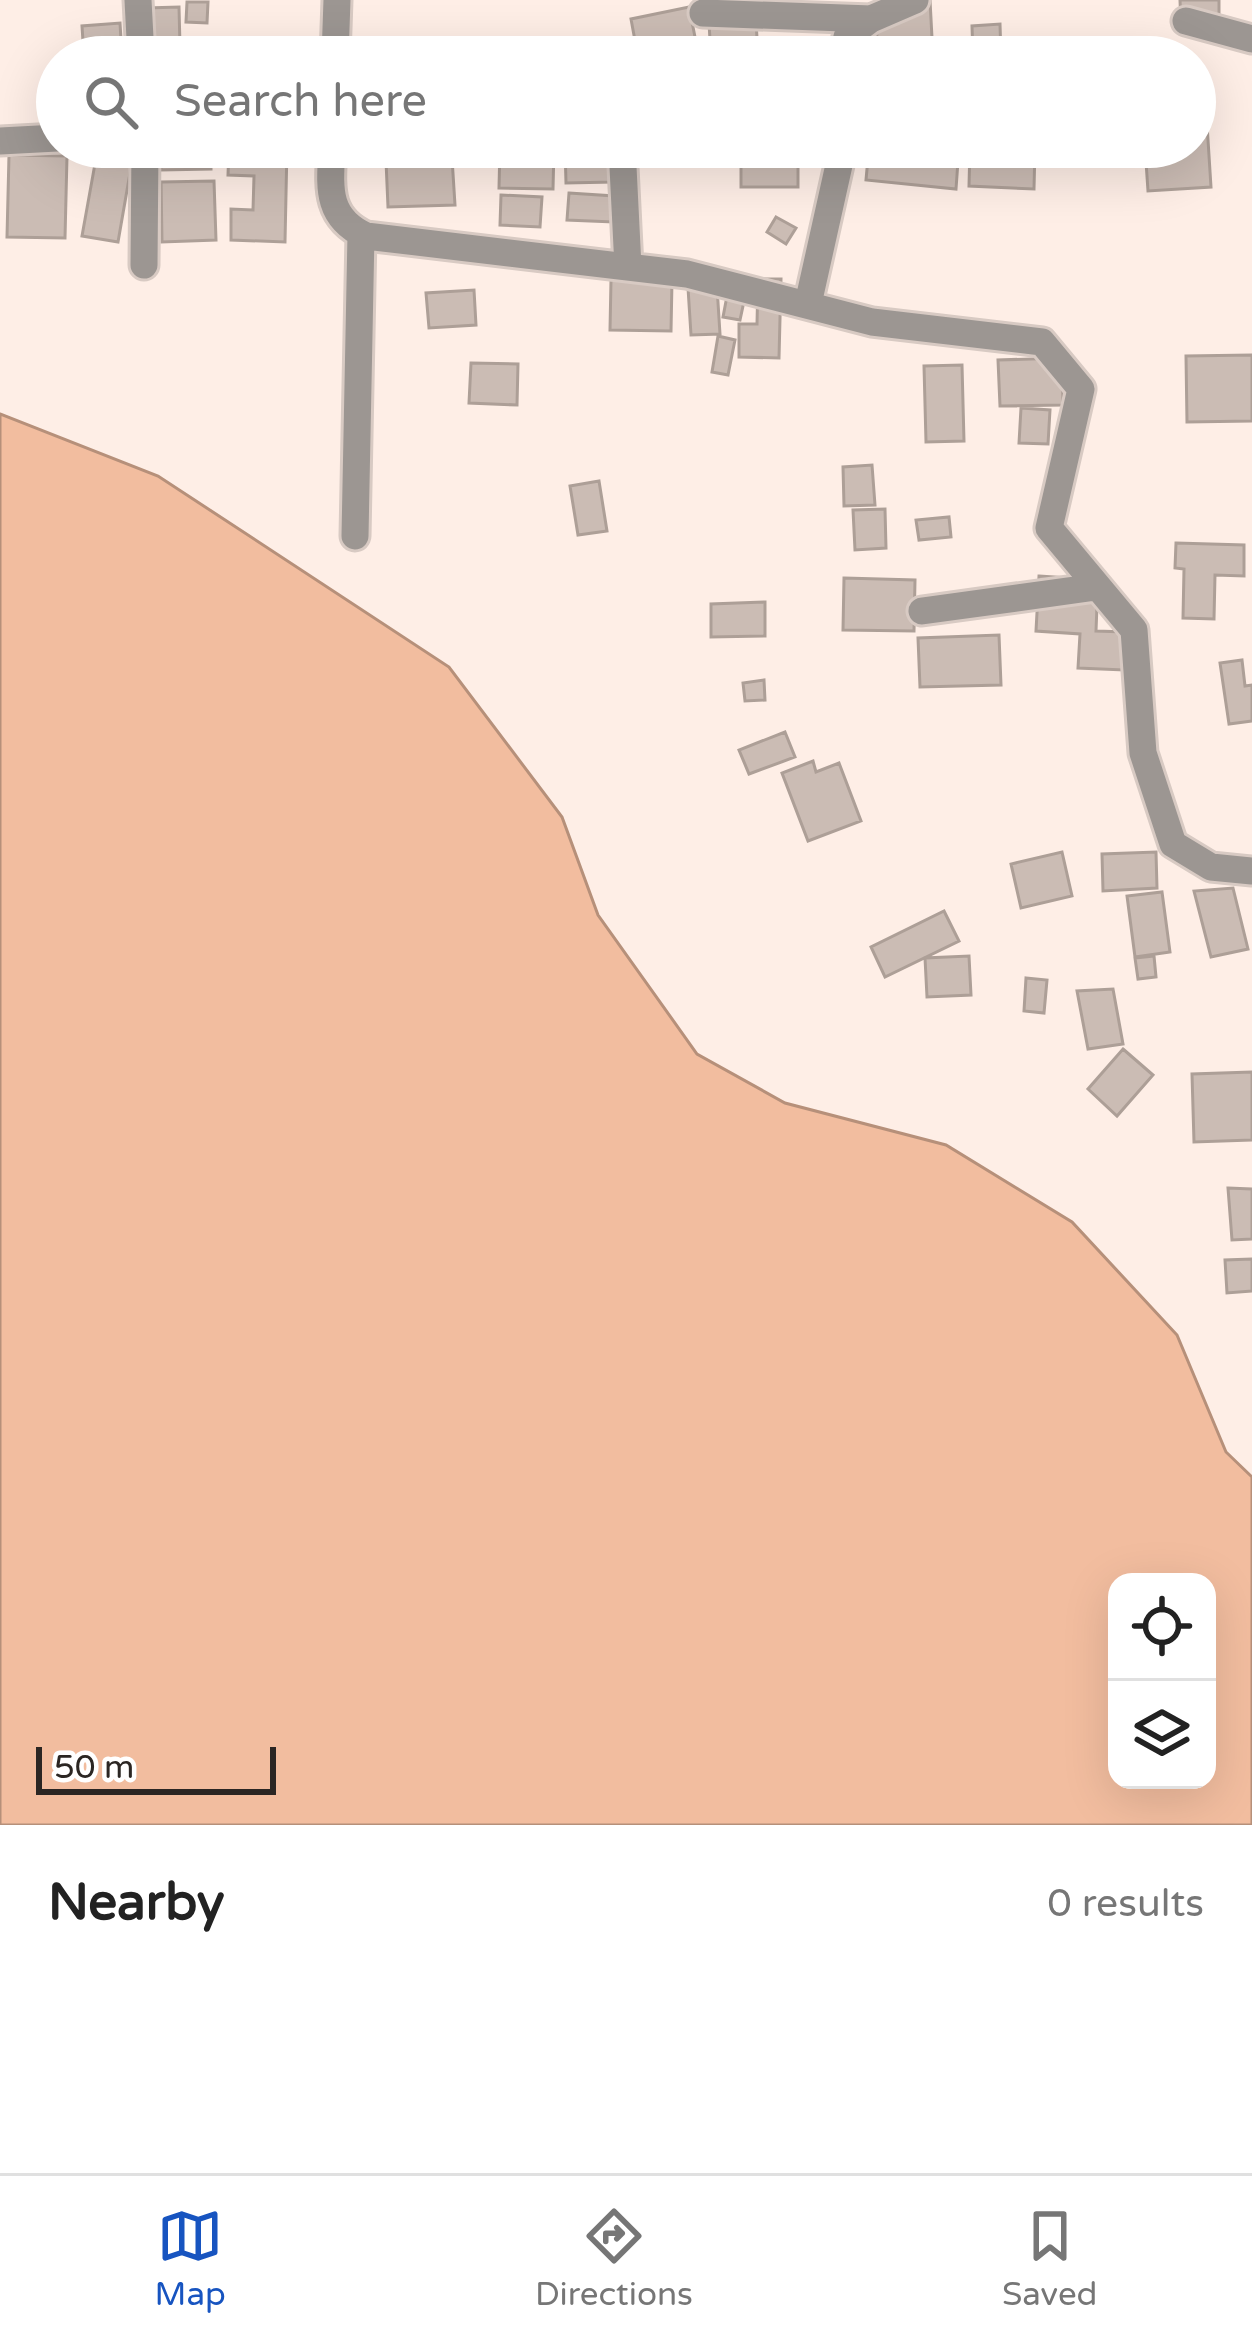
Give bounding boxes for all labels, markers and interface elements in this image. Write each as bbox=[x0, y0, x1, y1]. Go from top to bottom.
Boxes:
search box bbox=[36, 36, 1216, 168]
icon: search bbox=[78, 69, 144, 135]
text: Search here bbox=[174, 75, 427, 129]
map controls bbox=[1108, 1573, 1216, 1789]
button: locate bbox=[1108, 1573, 1216, 1681]
button: layers bbox=[1108, 1681, 1216, 1789]
scale bar bbox=[36, 1741, 276, 1794]
text: 50 m bbox=[54, 1748, 134, 1787]
text: Nearby bbox=[48, 1872, 225, 1934]
text: 0 results bbox=[1047, 1880, 1204, 1927]
tab: Map bbox=[155, 2203, 226, 2314]
tab: Directions bbox=[535, 2203, 693, 2314]
tab: Saved bbox=[1002, 2203, 1097, 2314]

